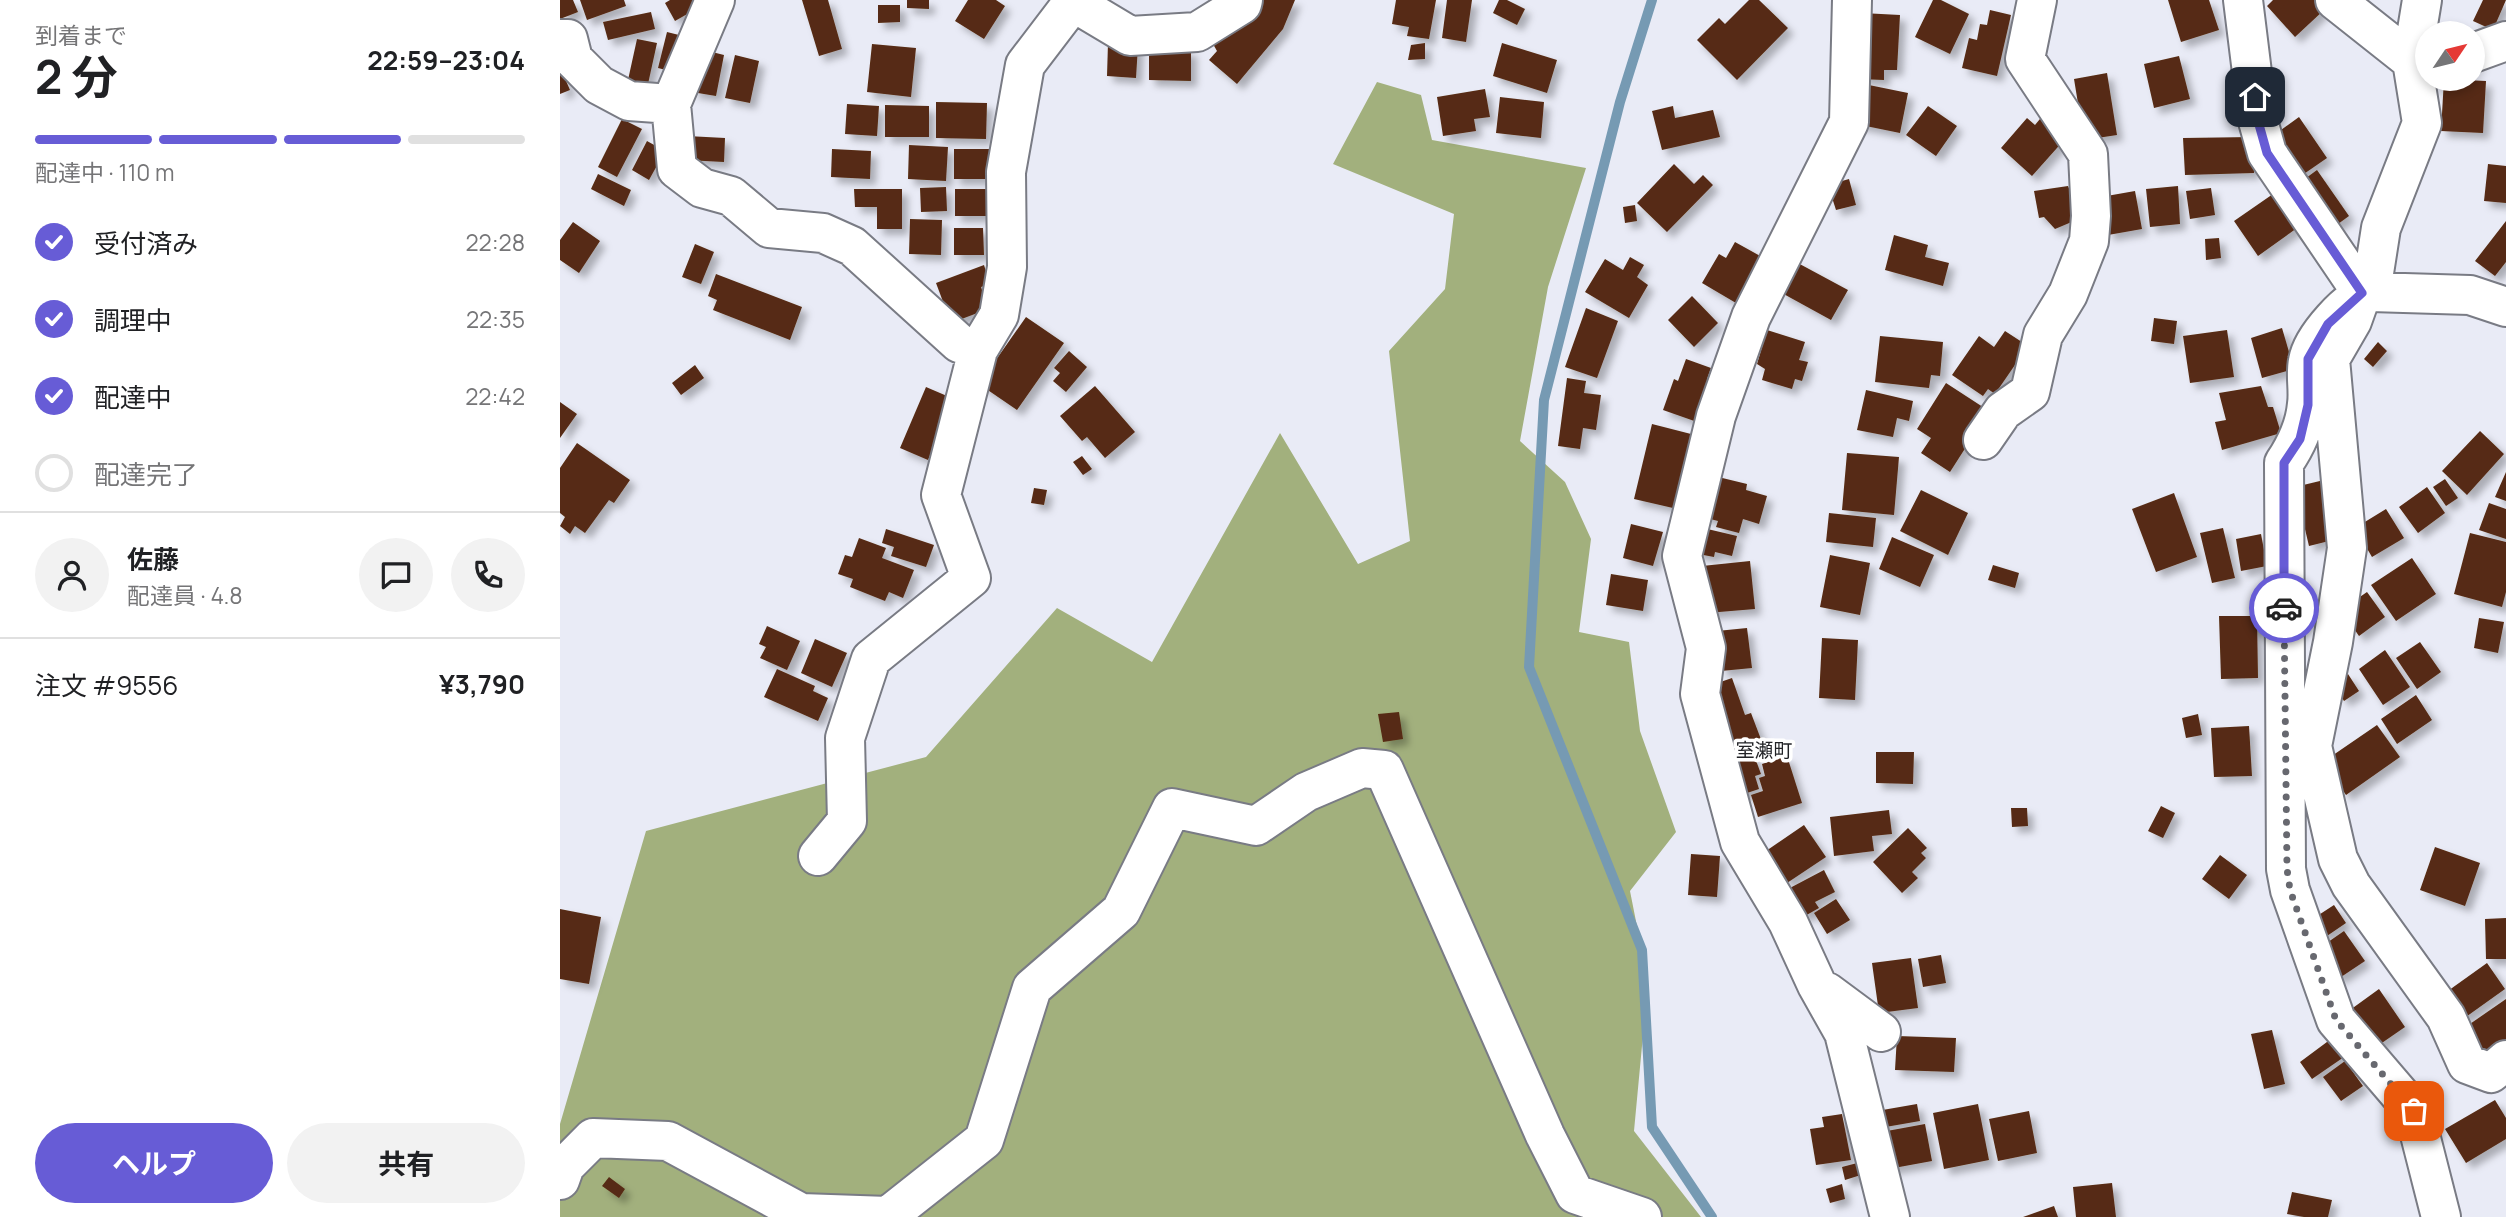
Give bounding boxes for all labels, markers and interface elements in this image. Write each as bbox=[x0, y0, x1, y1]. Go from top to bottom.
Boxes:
text: 到着まで bbox=[35, 19, 127, 51]
north arrow bbox=[2415, 21, 2485, 91]
map controls bbox=[2415, 21, 2485, 91]
text: 22:59–23:04 bbox=[367, 42, 525, 78]
text: 2 分 bbox=[35, 45, 118, 108]
pin bbox=[2225, 67, 2285, 127]
icon: home bbox=[2236, 78, 2274, 116]
text: 配達中 · 110 m bbox=[35, 156, 174, 188]
icon: check bbox=[35, 223, 73, 261]
text: 受付済み bbox=[94, 225, 198, 261]
text: 22:28 bbox=[465, 226, 525, 258]
icon: check bbox=[35, 300, 73, 338]
text: 調理中 bbox=[94, 302, 172, 338]
text: 22:35 bbox=[466, 303, 525, 335]
icon: check bbox=[35, 377, 73, 415]
text: 配達中 bbox=[94, 379, 172, 415]
text: 22:42 bbox=[465, 380, 525, 412]
text: 配達完了 bbox=[94, 456, 198, 492]
button: person bbox=[35, 538, 109, 612]
button: chat bbox=[359, 538, 433, 612]
button: phone bbox=[451, 538, 525, 612]
text: 佐藤 bbox=[127, 541, 179, 577]
courier bbox=[2249, 573, 2319, 643]
text: 配達員 · 4.8 bbox=[127, 579, 243, 611]
icon: car bbox=[2265, 589, 2303, 627]
text: ¥3,790 bbox=[439, 666, 525, 702]
text: 注文 #9556 bbox=[35, 667, 178, 703]
district label: 室瀬町 bbox=[1735, 737, 1793, 763]
pin bbox=[2384, 1081, 2444, 1141]
icon: bag bbox=[2395, 1092, 2433, 1130]
button: ヘルプ bbox=[35, 1123, 273, 1203]
button: 共有 bbox=[287, 1123, 525, 1203]

